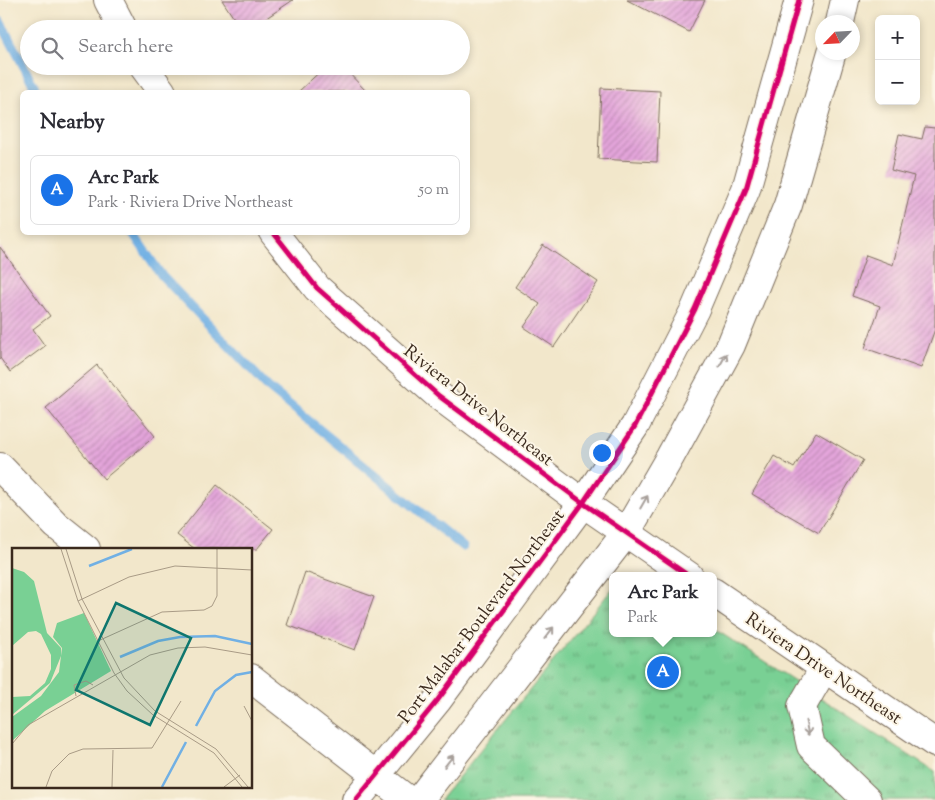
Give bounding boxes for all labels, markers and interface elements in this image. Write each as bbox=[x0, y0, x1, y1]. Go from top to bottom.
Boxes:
north arrow bbox=[815, 15, 860, 60]
map controls bbox=[875, 15, 920, 105]
button: + bbox=[875, 15, 920, 60]
search box bbox=[20, 20, 470, 75]
icon: search bbox=[38, 34, 66, 62]
text: Search here bbox=[78, 34, 173, 61]
button: − bbox=[875, 60, 920, 105]
text: Nearby bbox=[40, 108, 105, 138]
text: Arc Park bbox=[88, 165, 159, 192]
text: A bbox=[51, 179, 64, 202]
text: 50 m bbox=[418, 179, 449, 202]
text: Park · Riviera Drive Northeast bbox=[88, 192, 293, 215]
street label: Riviera Drive Northeast bbox=[397, 340, 558, 473]
one-way arrow bbox=[719, 353, 728, 368]
your location bbox=[589, 440, 615, 466]
one-way arrow bbox=[639, 494, 649, 509]
street label: Port Malabar Boulevard Northeast bbox=[393, 505, 572, 730]
inset map bbox=[12, 548, 252, 788]
popup bbox=[609, 572, 717, 637]
text: Arc Park bbox=[627, 580, 699, 607]
text: Park bbox=[627, 607, 658, 630]
street label: Riviera Drive Northeast bbox=[739, 607, 906, 732]
one-way arrow bbox=[543, 627, 554, 640]
pin: A bbox=[647, 653, 679, 691]
one-way arrow bbox=[803, 719, 812, 735]
one-way arrow bbox=[443, 755, 454, 768]

